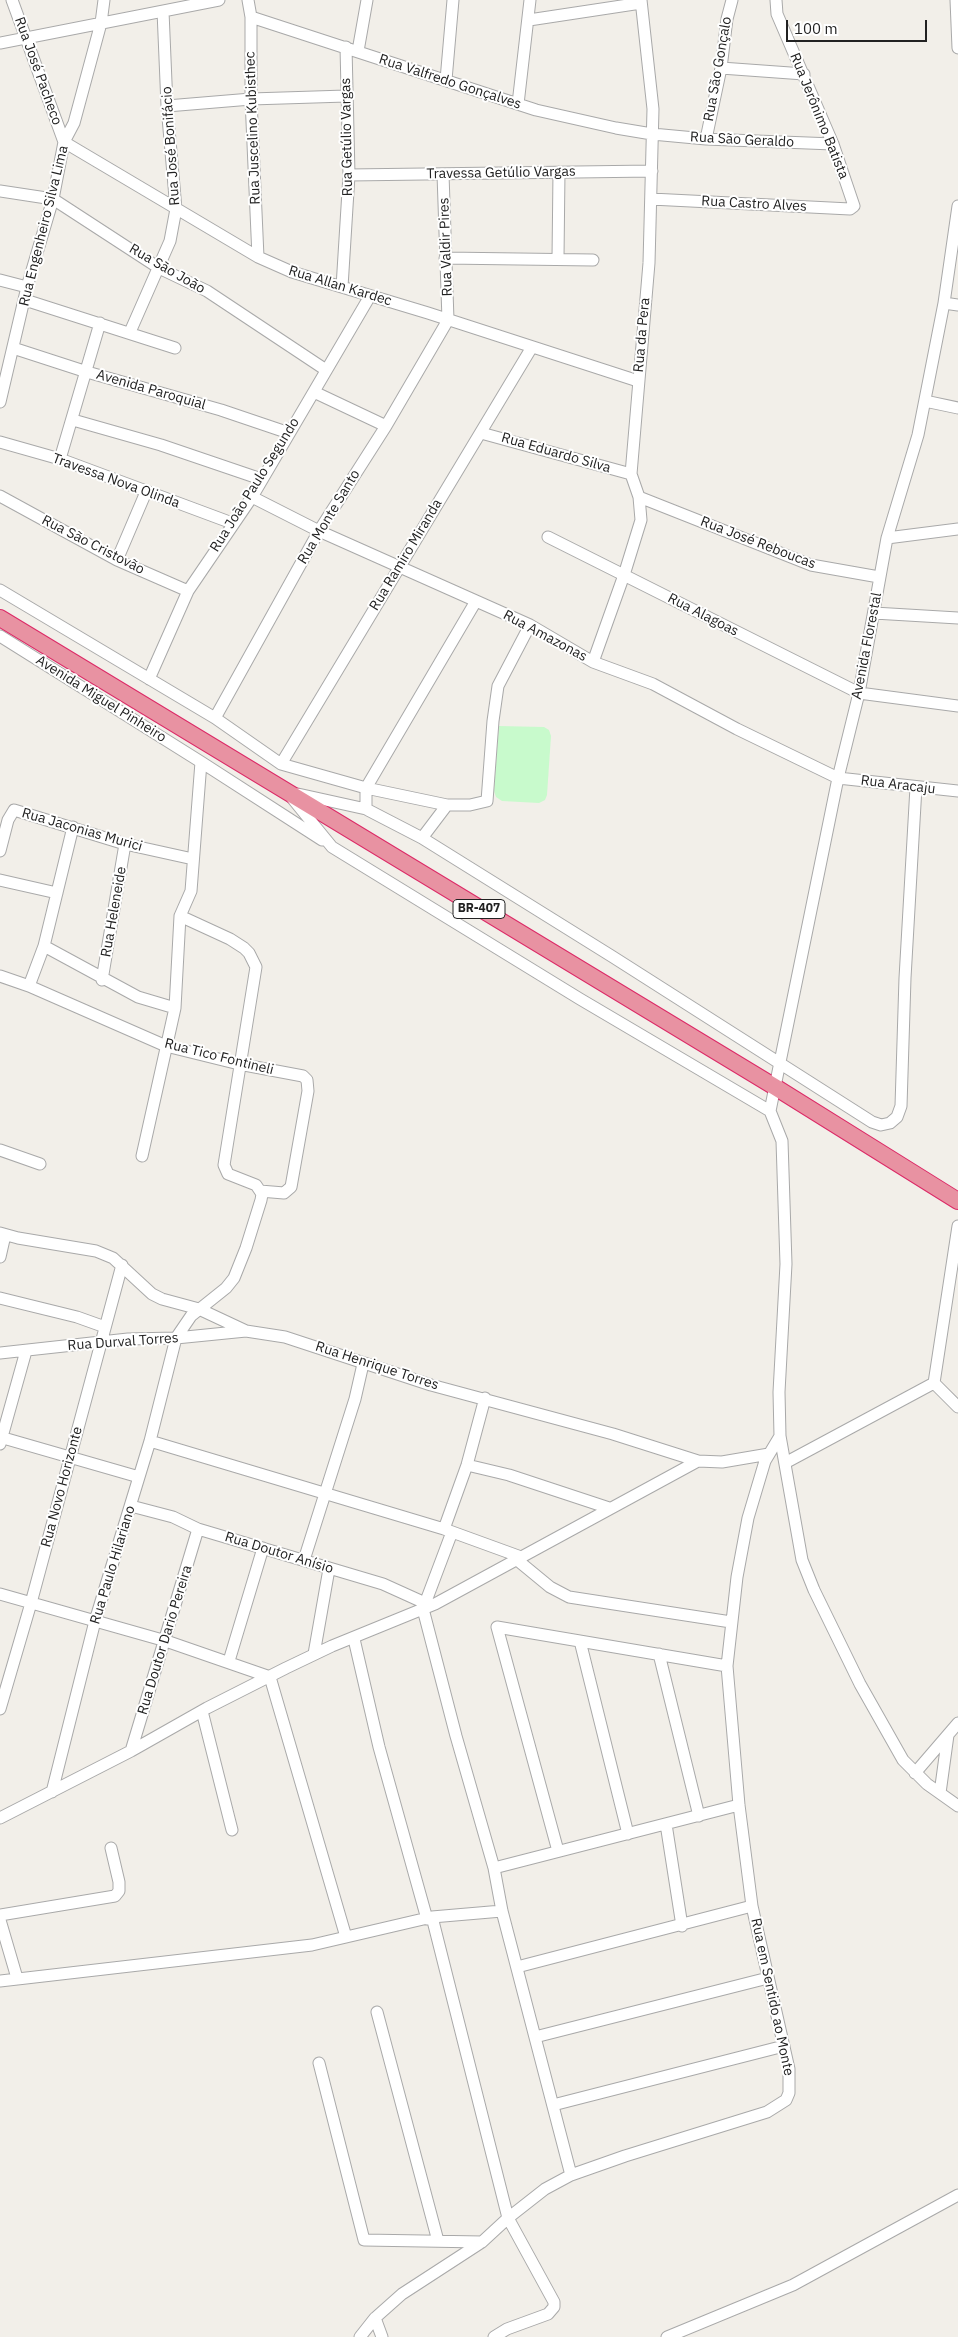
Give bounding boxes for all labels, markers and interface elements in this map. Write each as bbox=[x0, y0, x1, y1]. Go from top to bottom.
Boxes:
scale bar bbox=[788, 10, 929, 42]
street label: Rua José Pacheco bbox=[11, 15, 65, 127]
street label: Rua São Gonçalo bbox=[701, 15, 735, 123]
text: 100 m bbox=[794, 19, 838, 38]
street label: Rua Juscelino Kubisthec bbox=[242, 51, 264, 205]
street label: Rua Valfredo Gonçalves bbox=[377, 51, 523, 113]
street label: Rua Jerônimo Batista bbox=[786, 51, 852, 181]
street label: Rua Getúlio Vargas bbox=[338, 78, 356, 196]
street label: Rua José Bonifácio bbox=[158, 86, 184, 206]
street label: Rua São Geraldo bbox=[690, 129, 794, 151]
street label: Rua Engenheiro Silva Lima bbox=[16, 144, 72, 308]
street label: Travessa Getúlio Vargas bbox=[426, 163, 576, 183]
street label: Rua Castro Alves bbox=[701, 193, 807, 215]
street label: Rua Valdir Pires bbox=[436, 197, 456, 297]
street label: Rua São João bbox=[126, 241, 208, 297]
street label: Rua Allan Kardec bbox=[286, 262, 394, 310]
street label: Rua da Pera bbox=[630, 297, 654, 373]
street label: Avenida Paroquial bbox=[94, 366, 208, 414]
street label: Rua João Paulo Segundo bbox=[207, 415, 303, 555]
street label: Rua Eduardo Silva bbox=[499, 429, 613, 477]
street label: Travessa Nova Olinda bbox=[50, 450, 182, 512]
street label: Rua Monte Santo bbox=[294, 467, 364, 567]
street label: Rua Ramiro Miranda bbox=[366, 496, 446, 614]
street label: Rua São Cristovão bbox=[39, 512, 147, 578]
street label: Rua José Reboucas bbox=[698, 513, 818, 573]
street label: Rua Alagoas bbox=[665, 590, 741, 640]
street label: Avenida Florestal bbox=[848, 591, 886, 701]
street label: Rua Amazonas bbox=[500, 607, 590, 665]
street label: Avenida Miguel Pinheiro bbox=[33, 652, 169, 746]
street label: Rua Aracaju bbox=[860, 772, 936, 798]
street label: Rua Jaconias Murici bbox=[20, 805, 144, 855]
street label: Rua Heleneide bbox=[98, 865, 130, 959]
road number: BR-407 bbox=[453, 900, 505, 919]
street label: Rua Tico Fontineli bbox=[163, 1035, 275, 1079]
street label: Rua Durval Torres bbox=[67, 1330, 179, 1354]
street label: Rua Henrique Torres bbox=[313, 1338, 441, 1394]
street label: Rua Novo Horizonte bbox=[38, 1425, 86, 1549]
street label: Rua Paulo Hilariano bbox=[87, 1504, 139, 1626]
street label: Rua Doutor Anísio bbox=[223, 1529, 335, 1577]
street label: Rua Doutor Dario Pereira bbox=[134, 1563, 196, 1717]
street label: Rua em Sentido ao Monte bbox=[747, 1917, 797, 2077]

